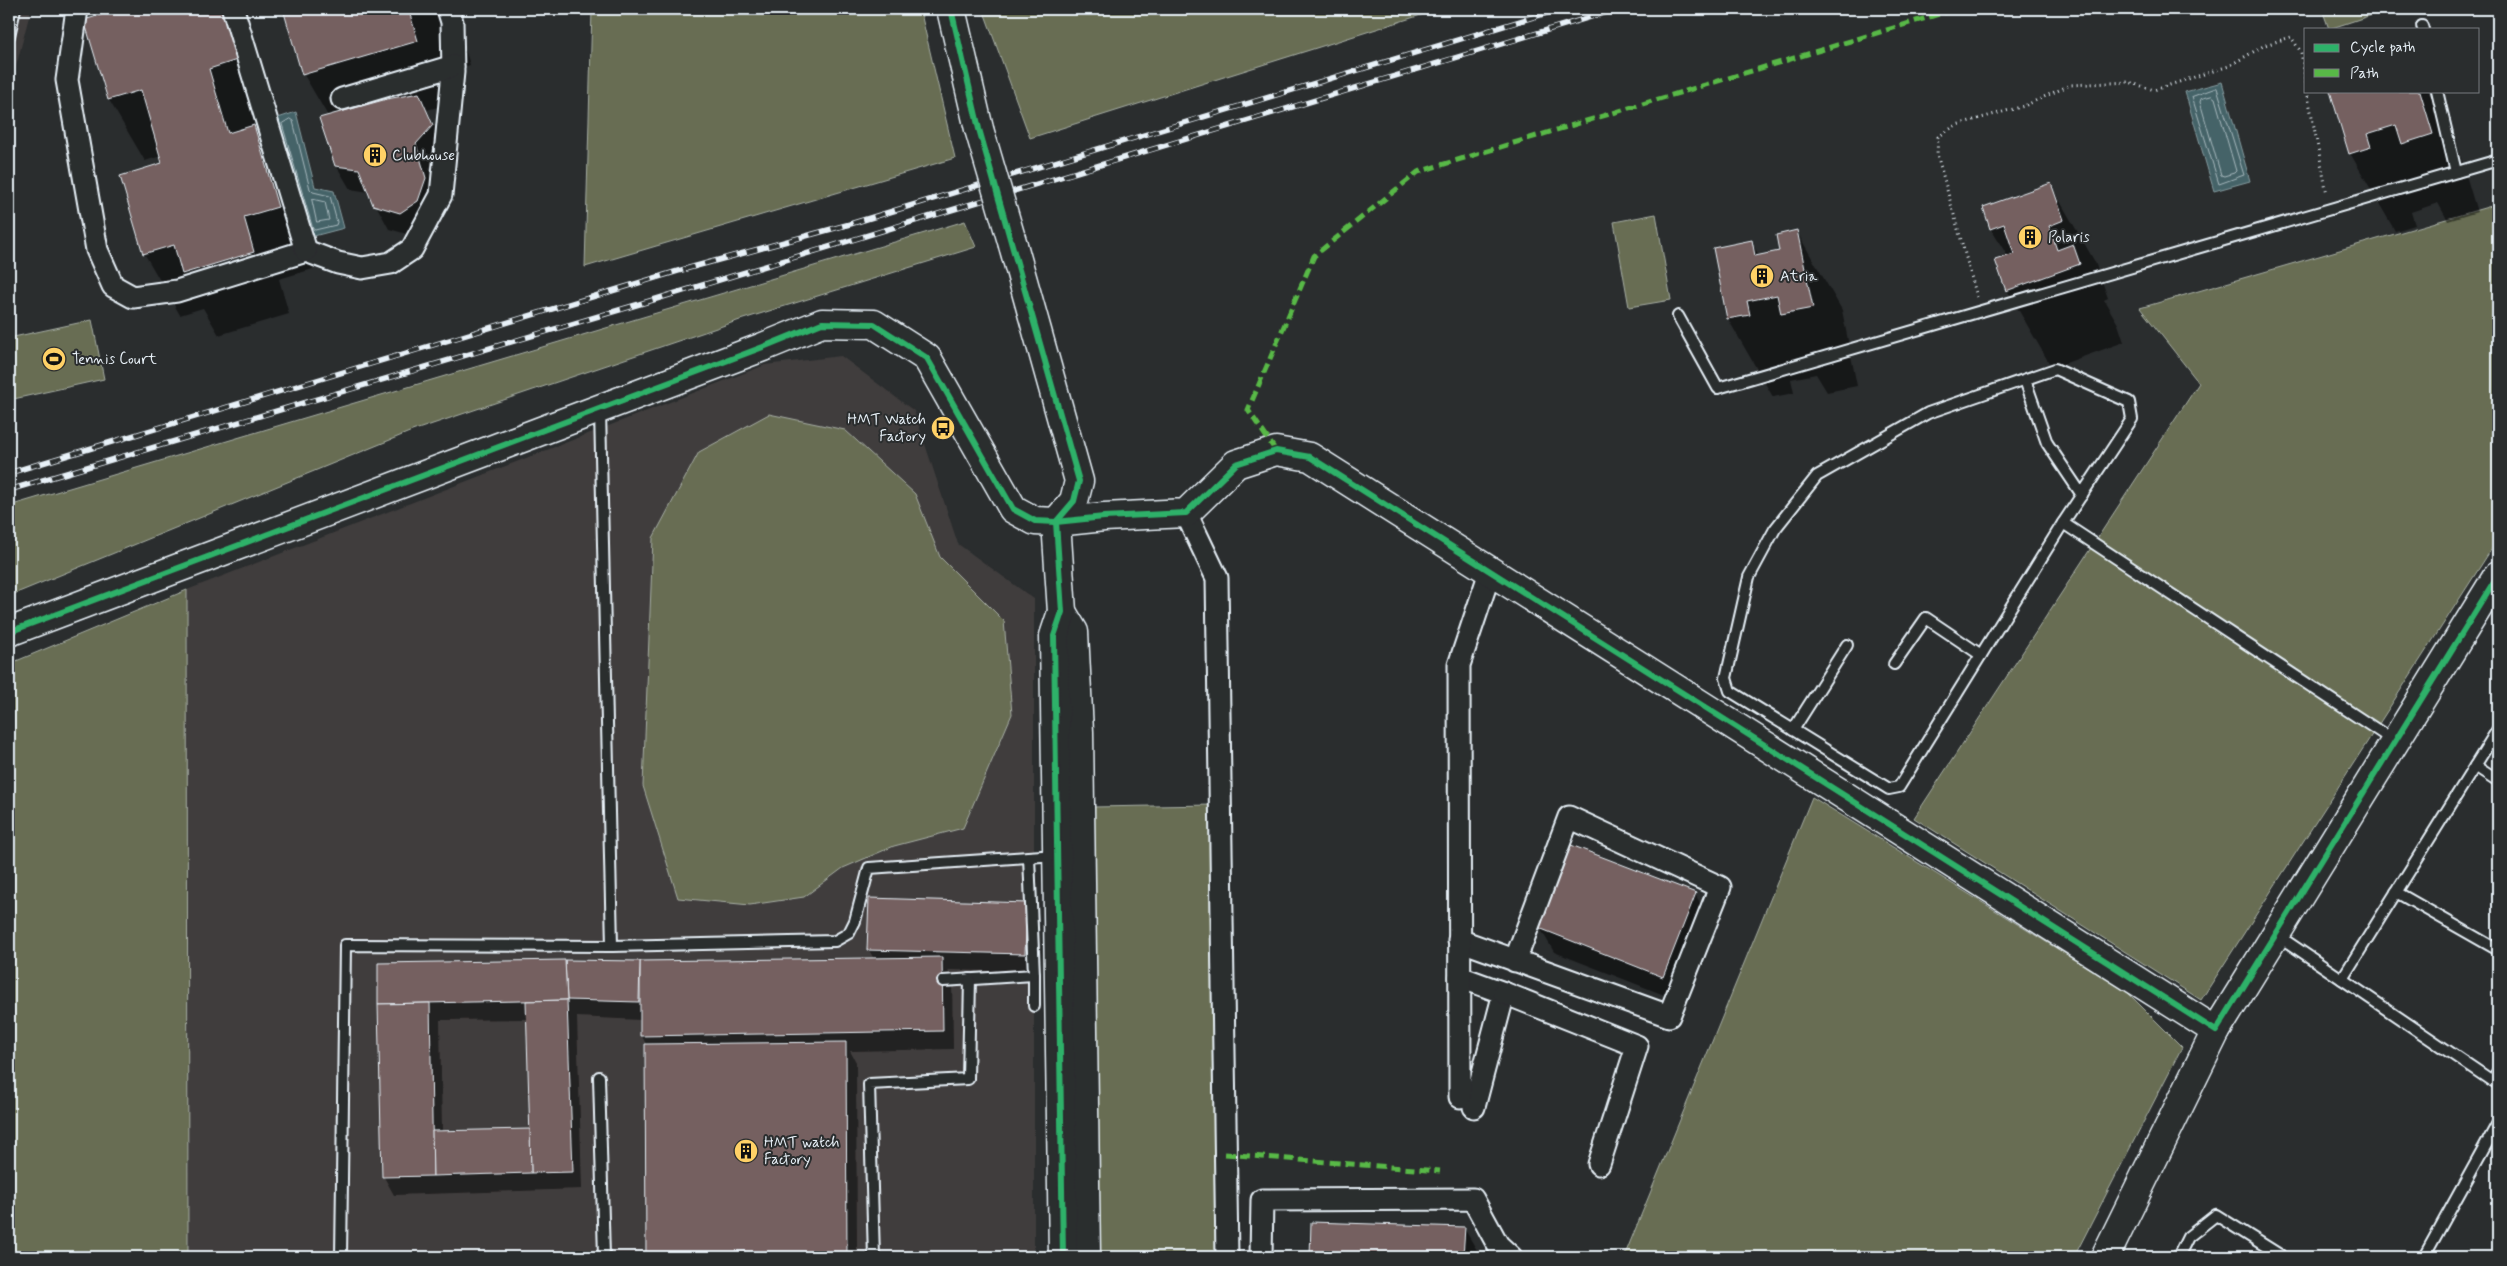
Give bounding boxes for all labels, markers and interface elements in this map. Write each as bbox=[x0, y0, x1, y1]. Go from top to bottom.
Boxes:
legend bbox=[2304, 28, 2480, 92]
text: Cycle path bbox=[2350, 38, 2415, 58]
text: Path bbox=[2350, 64, 2379, 84]
building icon: Clubhouse bbox=[362, 142, 388, 168]
place label: Clubhouse bbox=[392, 146, 455, 166]
building icon: Polaris bbox=[2017, 224, 2043, 250]
place label: Polaris bbox=[2048, 228, 2090, 248]
building icon: Atria bbox=[1749, 263, 1775, 289]
place label: Atria bbox=[1780, 267, 1818, 287]
sports icon: Tennis Court bbox=[41, 346, 67, 372]
place label: Tennis Court bbox=[72, 350, 157, 370]
place label: HMT Watch Factory bbox=[847, 410, 926, 447]
bus stop icon: HMT Watch Factory bbox=[930, 415, 956, 441]
place label: HMT watch Factory bbox=[764, 1133, 840, 1170]
building icon: HMT watch Factory bbox=[733, 1138, 759, 1164]

